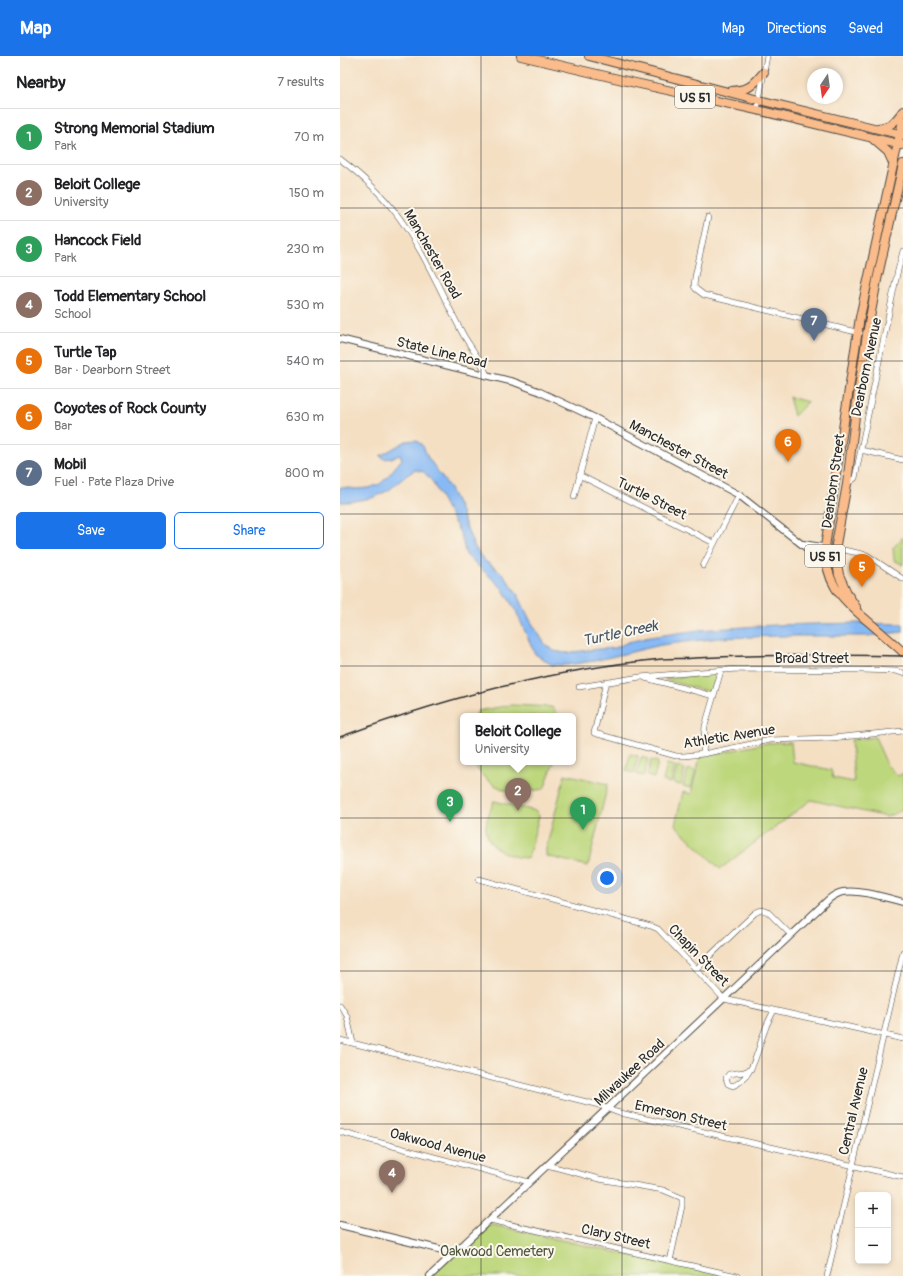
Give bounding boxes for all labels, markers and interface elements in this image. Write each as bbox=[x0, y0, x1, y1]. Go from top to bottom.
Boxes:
text: Map bbox=[20, 16, 51, 40]
text: Map bbox=[722, 20, 745, 37]
text: Directions bbox=[767, 20, 826, 37]
text: Saved bbox=[848, 20, 883, 37]
north arrow bbox=[807, 68, 843, 104]
text: Nearby bbox=[16, 72, 65, 93]
text: 7 results bbox=[277, 74, 324, 90]
road number: US 51 bbox=[675, 86, 715, 108]
text: Strong Memorial Stadium bbox=[54, 119, 215, 138]
text: 1 bbox=[26, 129, 32, 145]
text: 70 m bbox=[294, 129, 324, 145]
text: Park bbox=[54, 138, 77, 154]
text: Beloit College bbox=[54, 175, 140, 194]
text: 2 bbox=[25, 185, 33, 201]
text: 150 m bbox=[289, 185, 324, 201]
text: University bbox=[54, 194, 108, 210]
street label: Manchester Road bbox=[400, 206, 465, 302]
text: Hancock Field bbox=[54, 231, 141, 250]
text: 3 bbox=[25, 241, 33, 257]
text: 230 m bbox=[287, 241, 324, 257]
text: Park bbox=[54, 250, 77, 266]
text: Todd Elementary School bbox=[54, 287, 206, 306]
text: 4 bbox=[25, 297, 33, 313]
text: 530 m bbox=[286, 297, 324, 313]
text: School bbox=[54, 306, 91, 322]
pin: 7 bbox=[801, 308, 827, 341]
street label: Dearborn Avenue bbox=[848, 316, 885, 418]
street label: State Line Road bbox=[395, 333, 489, 372]
text: Turtle Tap bbox=[54, 343, 117, 362]
text: 5 bbox=[25, 353, 33, 369]
text: 540 m bbox=[286, 353, 324, 369]
text: Bar · Dearborn Street bbox=[54, 362, 171, 378]
text: Coyotes of Rock County bbox=[54, 399, 206, 418]
text: 6 bbox=[25, 409, 33, 425]
text: 630 m bbox=[286, 409, 324, 425]
street label: Manchester Street bbox=[626, 416, 731, 483]
text: Bar bbox=[54, 418, 72, 434]
pin: 6 bbox=[775, 429, 801, 462]
street label: Dearborn Street bbox=[818, 432, 849, 530]
text: Mobil bbox=[54, 455, 86, 474]
text: 7 bbox=[26, 465, 32, 481]
text: 800 m bbox=[285, 465, 324, 481]
text: Fuel · Pate Plaza Drive bbox=[54, 474, 174, 490]
street label: Turtle Street bbox=[614, 474, 690, 523]
button: Save bbox=[16, 512, 166, 549]
button: Share bbox=[174, 512, 324, 549]
road number: US 51 bbox=[805, 545, 845, 567]
pin: 5 bbox=[849, 554, 875, 587]
water label: Turtle Creek bbox=[581, 616, 661, 651]
street label: Broad Street bbox=[775, 650, 850, 667]
popup bbox=[460, 713, 576, 765]
street label: Athletic Avenue bbox=[682, 721, 776, 752]
text: Beloit College bbox=[475, 722, 561, 741]
text: University bbox=[475, 741, 529, 757]
pin: 2 bbox=[505, 778, 531, 811]
pin: 3 bbox=[437, 789, 463, 822]
pin: 1 bbox=[570, 797, 596, 830]
your location bbox=[597, 868, 617, 888]
street label: Chapin Street bbox=[665, 921, 733, 990]
street label: Milwaukee Road bbox=[591, 1035, 668, 1109]
street label: Central Avenue bbox=[835, 1065, 872, 1157]
street label: Emerson Street bbox=[633, 1097, 729, 1134]
street label: Oakwood Avenue bbox=[388, 1125, 488, 1166]
pin: 4 bbox=[379, 1160, 405, 1193]
map controls bbox=[855, 1192, 891, 1264]
button: + bbox=[855, 1192, 891, 1228]
street label: Clary Street bbox=[580, 1220, 652, 1253]
button: − bbox=[855, 1228, 891, 1264]
park label: Oakwood Cemetery bbox=[440, 1243, 554, 1260]

